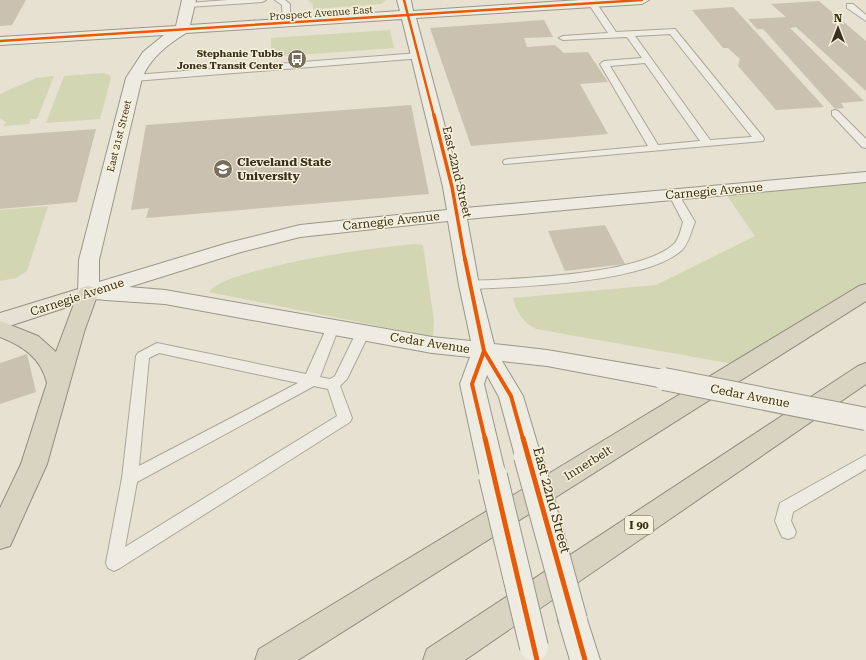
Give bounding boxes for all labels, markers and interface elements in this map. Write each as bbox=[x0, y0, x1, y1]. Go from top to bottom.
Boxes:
street label: Prospect Avenue East bbox=[269, 4, 374, 22]
north arrow bbox=[818, 8, 858, 48]
text: N bbox=[834, 12, 843, 25]
place label: Stephanie Tubbs Jones Transit Center bbox=[177, 48, 283, 71]
bus stop icon: Stephanie Tubbs Jones Transit Center bbox=[286, 48, 308, 70]
street label: East 21st Street bbox=[105, 99, 133, 173]
street label: East 22nd Street bbox=[440, 125, 474, 220]
place label: Cleveland State University bbox=[237, 155, 331, 183]
school or university icon: Cleveland State University bbox=[212, 158, 234, 180]
street label: Carnegie Avenue bbox=[665, 180, 764, 202]
street label: Carnegie Avenue bbox=[342, 209, 441, 233]
street label: Carnegie Avenue bbox=[28, 275, 126, 319]
street label: Cedar Avenue bbox=[389, 330, 471, 356]
street label: Cedar Avenue bbox=[709, 381, 791, 411]
street label: Innerbelt bbox=[561, 443, 615, 483]
street label: East 22nd Street bbox=[530, 445, 574, 555]
road number: I 90 bbox=[625, 516, 653, 534]

